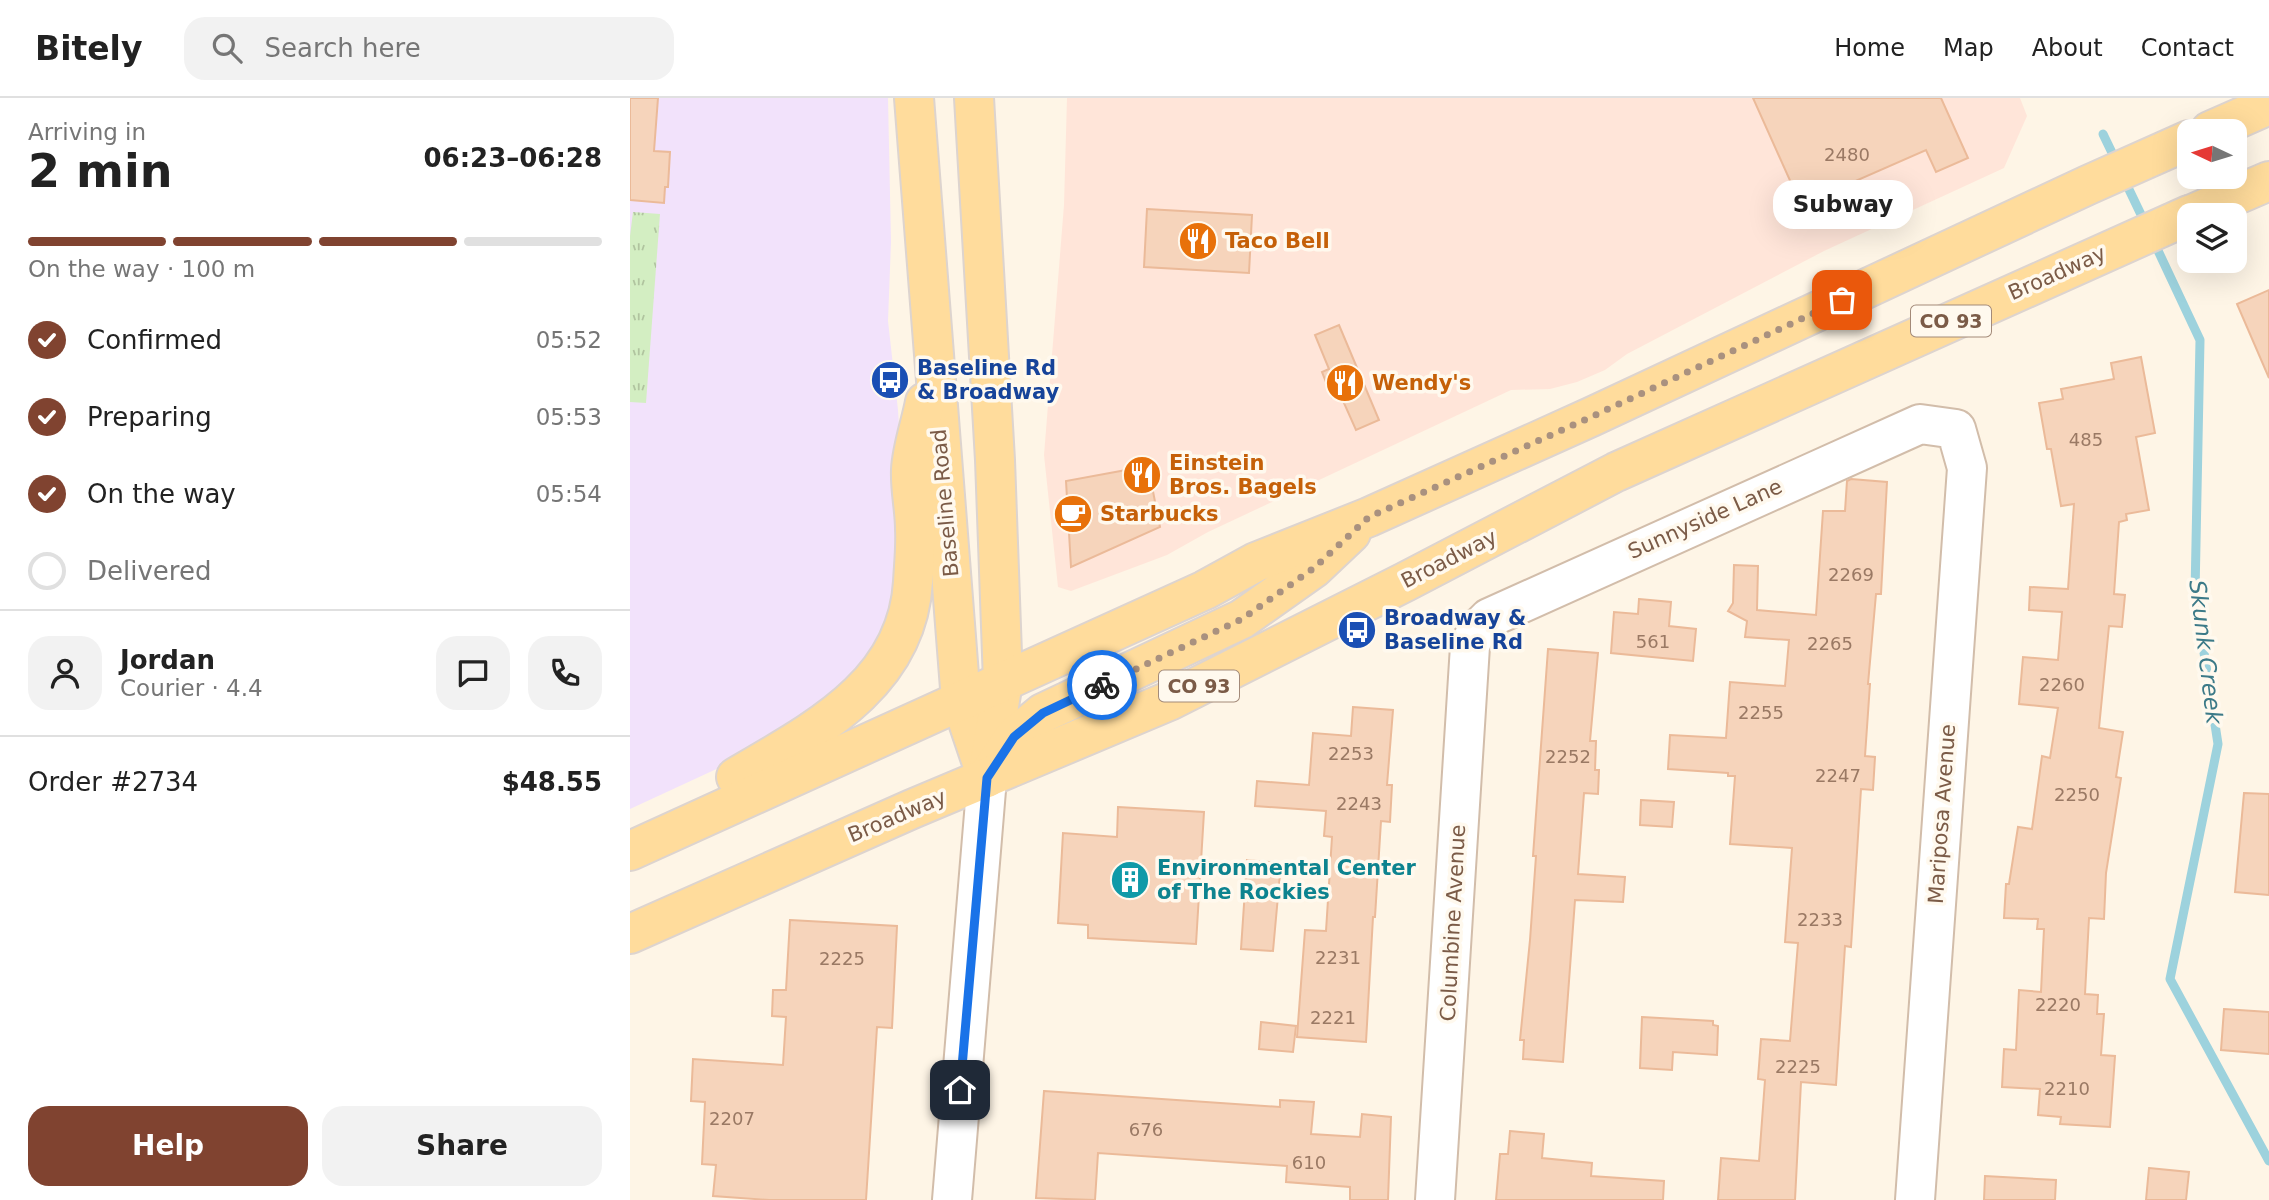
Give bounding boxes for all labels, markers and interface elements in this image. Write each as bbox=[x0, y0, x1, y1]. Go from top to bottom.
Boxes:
search box bbox=[184, 17, 674, 80]
text: Bitely bbox=[35, 29, 142, 68]
icon: search bbox=[208, 29, 246, 67]
text: Search here bbox=[264, 33, 421, 63]
text: Home bbox=[1834, 34, 1905, 62]
text: Map bbox=[1943, 34, 1994, 62]
text: About bbox=[2032, 34, 2103, 62]
text: Contact bbox=[2141, 34, 2234, 62]
text: Arriving in bbox=[28, 119, 146, 145]
north arrow bbox=[2177, 119, 2247, 189]
map controls bbox=[2177, 119, 2247, 273]
text: 06:23–06:28 bbox=[423, 143, 602, 173]
text: 2 min bbox=[28, 144, 172, 198]
house number: 2480 bbox=[1824, 144, 1870, 165]
callout: Subway bbox=[1772, 181, 1912, 230]
text: Subway bbox=[1793, 191, 1893, 217]
button: layers bbox=[2177, 203, 2247, 273]
restaurant icon: Taco Bell bbox=[1177, 220, 1219, 262]
place label: Taco Bell bbox=[1225, 229, 1330, 253]
street label: Broadway bbox=[2005, 241, 2109, 305]
text: On the way · 100 m bbox=[28, 256, 255, 282]
pin bbox=[1812, 270, 1872, 330]
icon: bag bbox=[1823, 281, 1861, 319]
road number: CO 93 bbox=[1911, 306, 1991, 336]
icon: check bbox=[28, 321, 66, 359]
text: Confirmed bbox=[87, 325, 222, 355]
text: 05:52 bbox=[536, 327, 602, 353]
place label: Baseline Rd & Broadway bbox=[917, 356, 1060, 404]
bus stop icon: Baseline Rd & Broadway bbox=[869, 359, 911, 401]
restaurant icon: Wendy's bbox=[1324, 362, 1366, 404]
place label: Wendy's bbox=[1372, 371, 1471, 395]
icon: check bbox=[28, 398, 66, 436]
text: Preparing bbox=[87, 402, 212, 432]
text: 05:53 bbox=[536, 404, 602, 430]
street label: Baseline Road bbox=[927, 428, 963, 578]
house number: 485 bbox=[2069, 429, 2103, 450]
place label: Einstein Bros. Bagels bbox=[1169, 451, 1317, 499]
restaurant icon: Einstein Bros. Bagels bbox=[1121, 454, 1163, 496]
street label: Sunnyside Lane bbox=[1624, 474, 1786, 564]
icon: check bbox=[28, 475, 66, 513]
text: On the way bbox=[87, 479, 236, 509]
text: 05:54 bbox=[536, 481, 602, 507]
cafe icon: Starbucks bbox=[1052, 493, 1094, 535]
place label: Starbucks bbox=[1100, 502, 1219, 526]
street label: Broadway bbox=[1397, 525, 1501, 593]
text: Delivered bbox=[87, 556, 211, 586]
house number: 2269 bbox=[1828, 564, 1874, 585]
water label: Skunk Creek bbox=[2184, 579, 2228, 727]
place label: Broadway & Baseline Rd bbox=[1384, 606, 1526, 654]
bus stop icon: Broadway & Baseline Rd bbox=[1336, 609, 1378, 651]
house number: 561 bbox=[1636, 631, 1670, 652]
house number: 2265 bbox=[1807, 633, 1853, 654]
button: person bbox=[28, 636, 102, 710]
button: chat bbox=[436, 636, 510, 710]
button: phone bbox=[528, 636, 602, 710]
text: Jordan bbox=[120, 645, 215, 675]
courier bbox=[1067, 650, 1137, 720]
icon: bike bbox=[1083, 666, 1121, 704]
road number: CO 93 bbox=[1159, 670, 1239, 702]
house number: 2260 bbox=[2039, 674, 2085, 695]
text: Courier · 4.4 bbox=[120, 675, 263, 701]
house number: 2255 bbox=[1738, 702, 1784, 723]
street label: Mariposa Avenue bbox=[1924, 723, 1960, 905]
house number: 2253 bbox=[1328, 743, 1374, 764]
house number: 2252 bbox=[1545, 746, 1591, 767]
house number: 2247 bbox=[1815, 765, 1861, 786]
text: Order #2734 bbox=[28, 767, 198, 797]
text: $48.55 bbox=[502, 767, 602, 797]
house number: 2250 bbox=[2054, 784, 2100, 805]
street label: Broadway bbox=[844, 785, 950, 847]
house number: 2243 bbox=[1336, 793, 1382, 814]
street label: Columbine Avenue bbox=[1436, 824, 1470, 1022]
place label: Environmental Center of The Rockies bbox=[1157, 856, 1417, 904]
building icon: Environmental Center of The Rockies bbox=[1109, 859, 1151, 901]
house number: 2233 bbox=[1797, 909, 1843, 930]
house number: 2231 bbox=[1315, 947, 1361, 968]
house number: 2225 bbox=[819, 948, 865, 969]
house number: 2220 bbox=[2035, 994, 2081, 1015]
house number: 2221 bbox=[1310, 1007, 1356, 1028]
house number: 2225 bbox=[1775, 1056, 1821, 1077]
pin bbox=[930, 1060, 990, 1120]
icon: home bbox=[941, 1071, 979, 1109]
house number: 2210 bbox=[2044, 1078, 2090, 1099]
button: Help bbox=[28, 1106, 308, 1186]
button: Share bbox=[322, 1106, 602, 1186]
house number: 2207 bbox=[709, 1108, 755, 1129]
house number: 676 bbox=[1129, 1119, 1163, 1140]
house number: 610 bbox=[1292, 1152, 1326, 1173]

